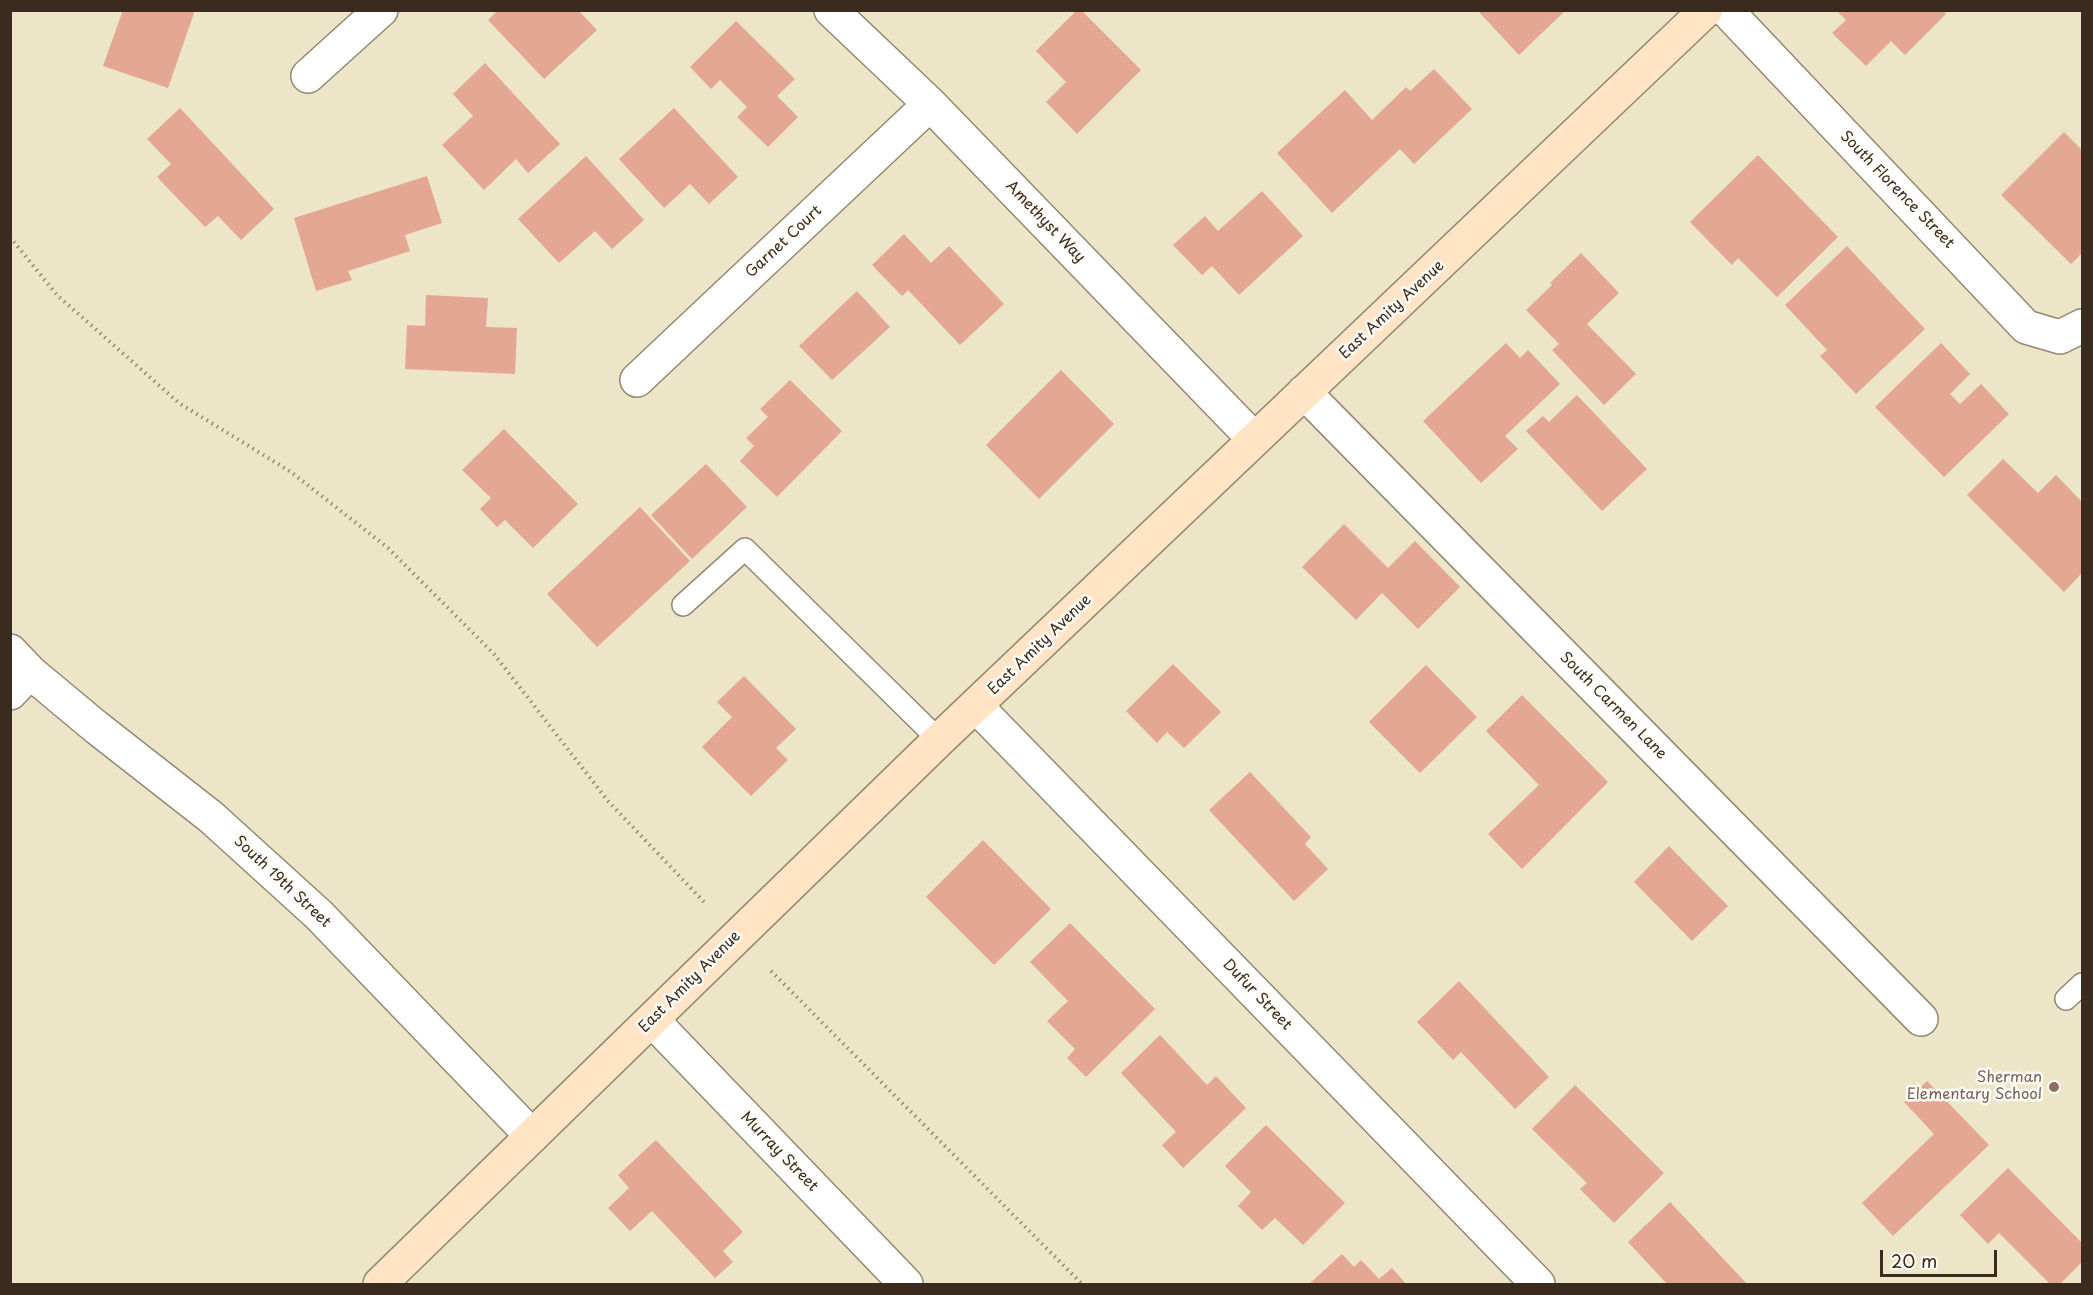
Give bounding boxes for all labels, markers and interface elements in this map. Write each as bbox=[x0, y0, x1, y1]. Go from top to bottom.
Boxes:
street label: South Florence Street bbox=[1836, 128, 1958, 252]
street label: Amethyst Way bbox=[1001, 177, 1089, 267]
street label: Garnet Court bbox=[742, 202, 826, 282]
street label: East Amity Avenue bbox=[1336, 257, 1448, 363]
street label: East Amity Avenue bbox=[985, 591, 1095, 699]
street label: South Carmen Lane bbox=[1556, 649, 1670, 763]
street label: South 19th Street bbox=[230, 832, 334, 932]
street label: East Amity Avenue bbox=[635, 927, 745, 1037]
street label: Dufur Street bbox=[1219, 956, 1295, 1034]
place label: Sherman Elementary School bbox=[1907, 1069, 2042, 1104]
marker: Sherman Elementary School bbox=[2047, 1080, 2061, 1094]
street label: Murray Street bbox=[736, 1108, 822, 1196]
scale bar bbox=[1883, 1238, 2000, 1276]
text: 20 m bbox=[1891, 1247, 1937, 1274]

